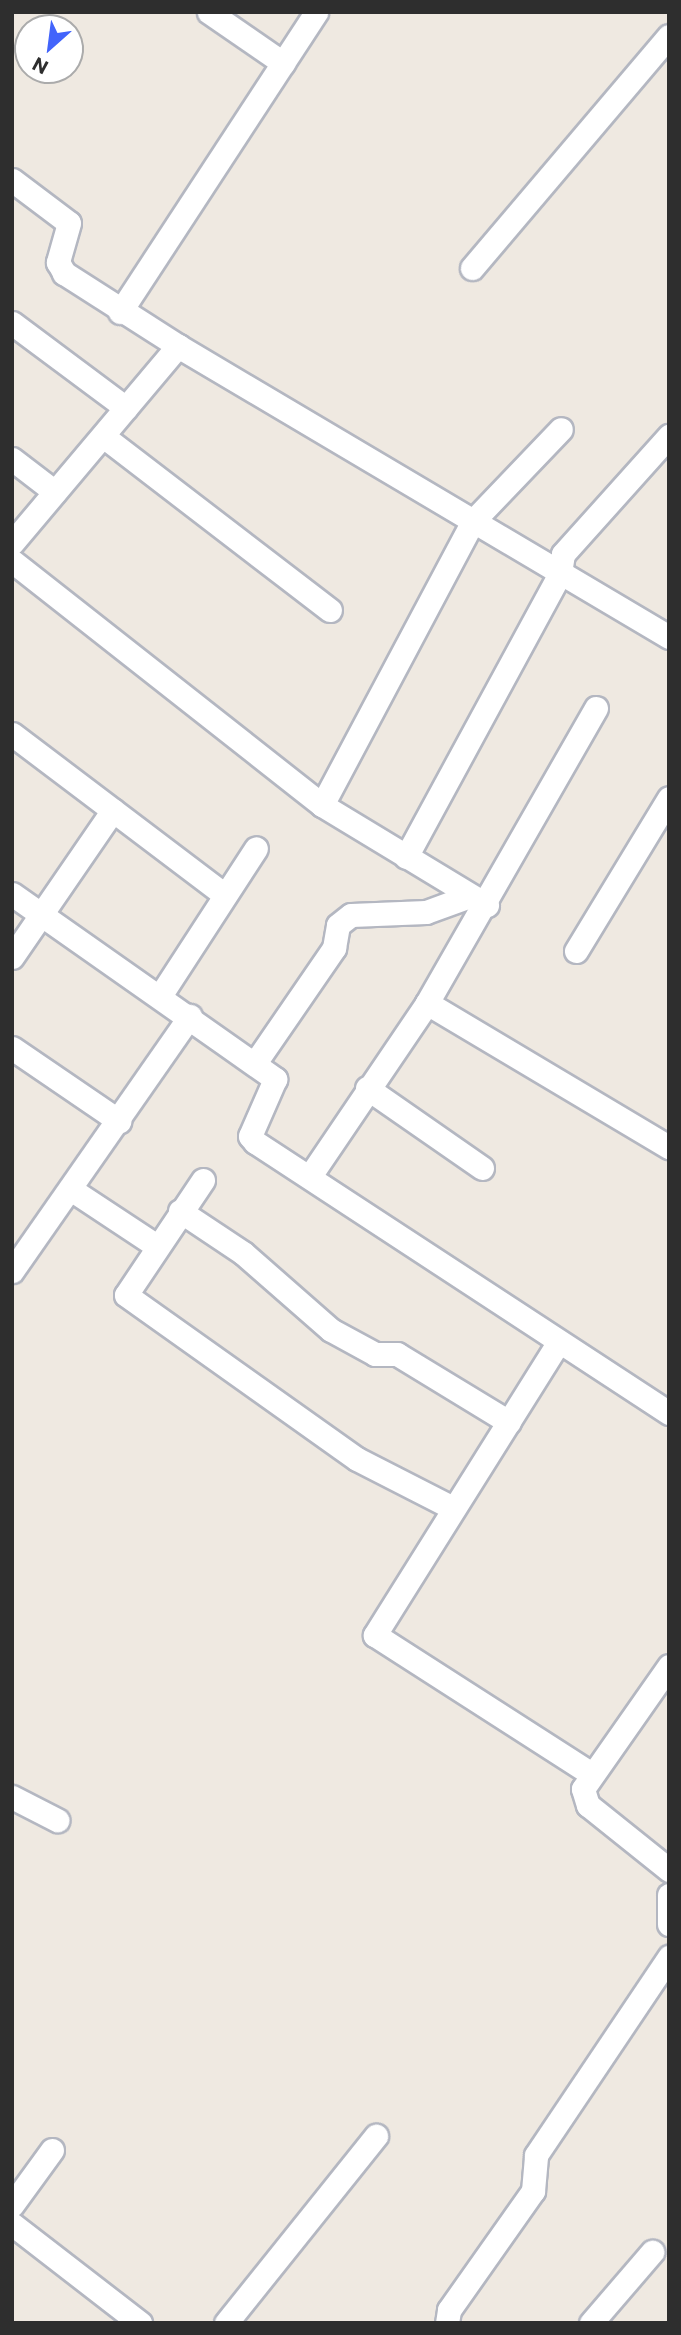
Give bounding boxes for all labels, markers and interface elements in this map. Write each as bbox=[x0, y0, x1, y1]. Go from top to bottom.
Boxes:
north arrow bbox=[14, 14, 84, 84]
text: N bbox=[28, 53, 52, 80]

